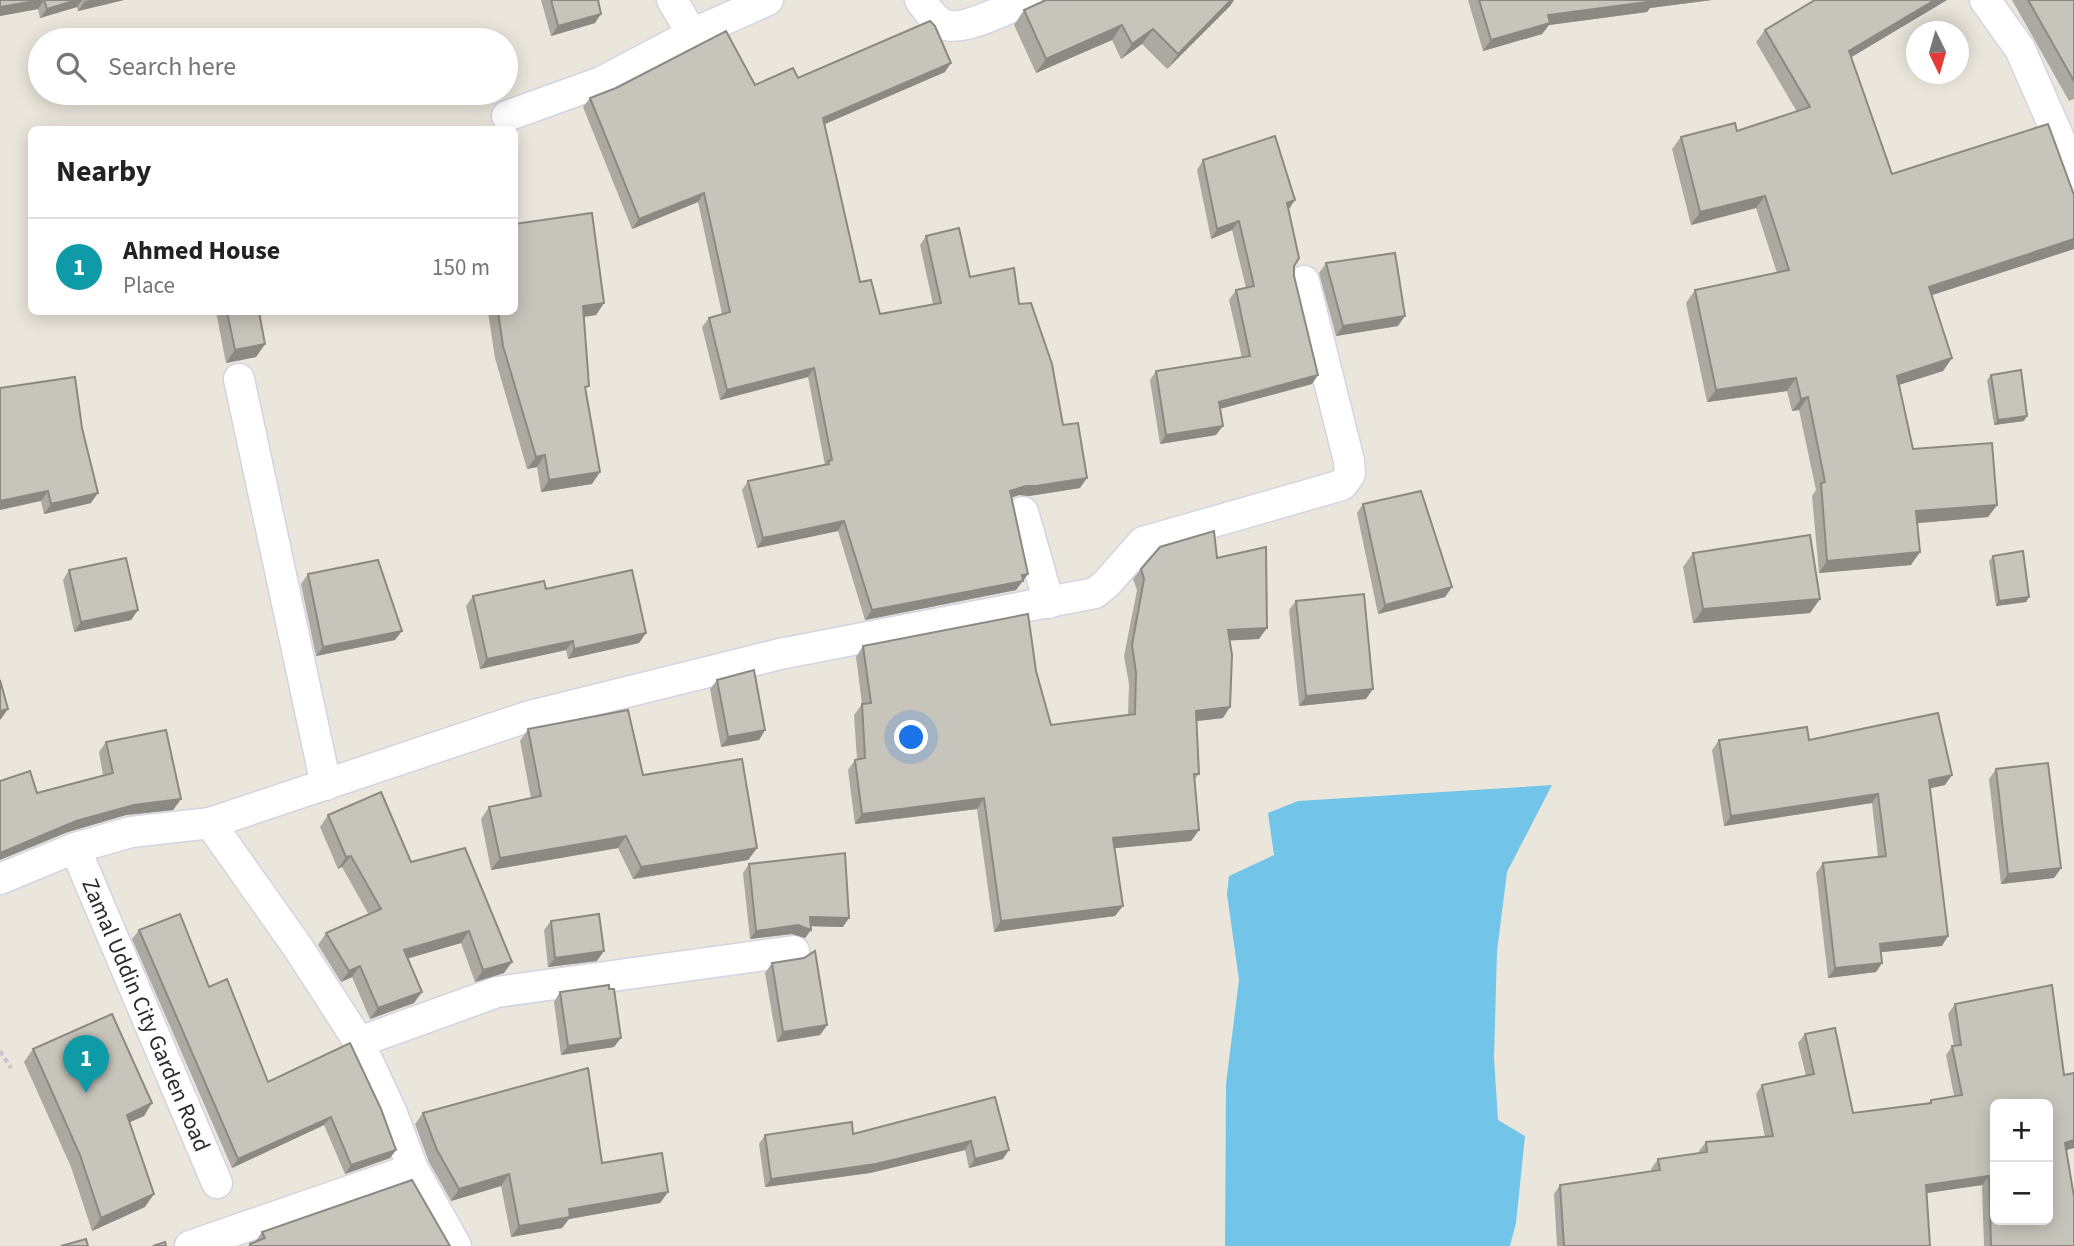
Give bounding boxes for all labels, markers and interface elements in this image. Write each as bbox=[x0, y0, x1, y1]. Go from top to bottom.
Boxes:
north arrow bbox=[1906, 21, 1969, 84]
search box bbox=[28, 28, 518, 105]
icon: search bbox=[52, 48, 90, 86]
text: Search here bbox=[108, 48, 236, 85]
text: Nearby bbox=[56, 150, 151, 193]
text: Ahmed House bbox=[123, 232, 280, 269]
text: 1 bbox=[73, 251, 85, 284]
text: 150 m bbox=[432, 251, 490, 284]
text: Place bbox=[123, 269, 175, 302]
your location bbox=[894, 720, 928, 754]
street label: Zamal Uddin City Garden Road bbox=[73, 873, 219, 1157]
pin: 1 bbox=[63, 1035, 109, 1093]
map controls bbox=[1990, 1099, 2053, 1225]
button: + bbox=[1990, 1099, 2053, 1162]
button: − bbox=[1990, 1162, 2053, 1225]

